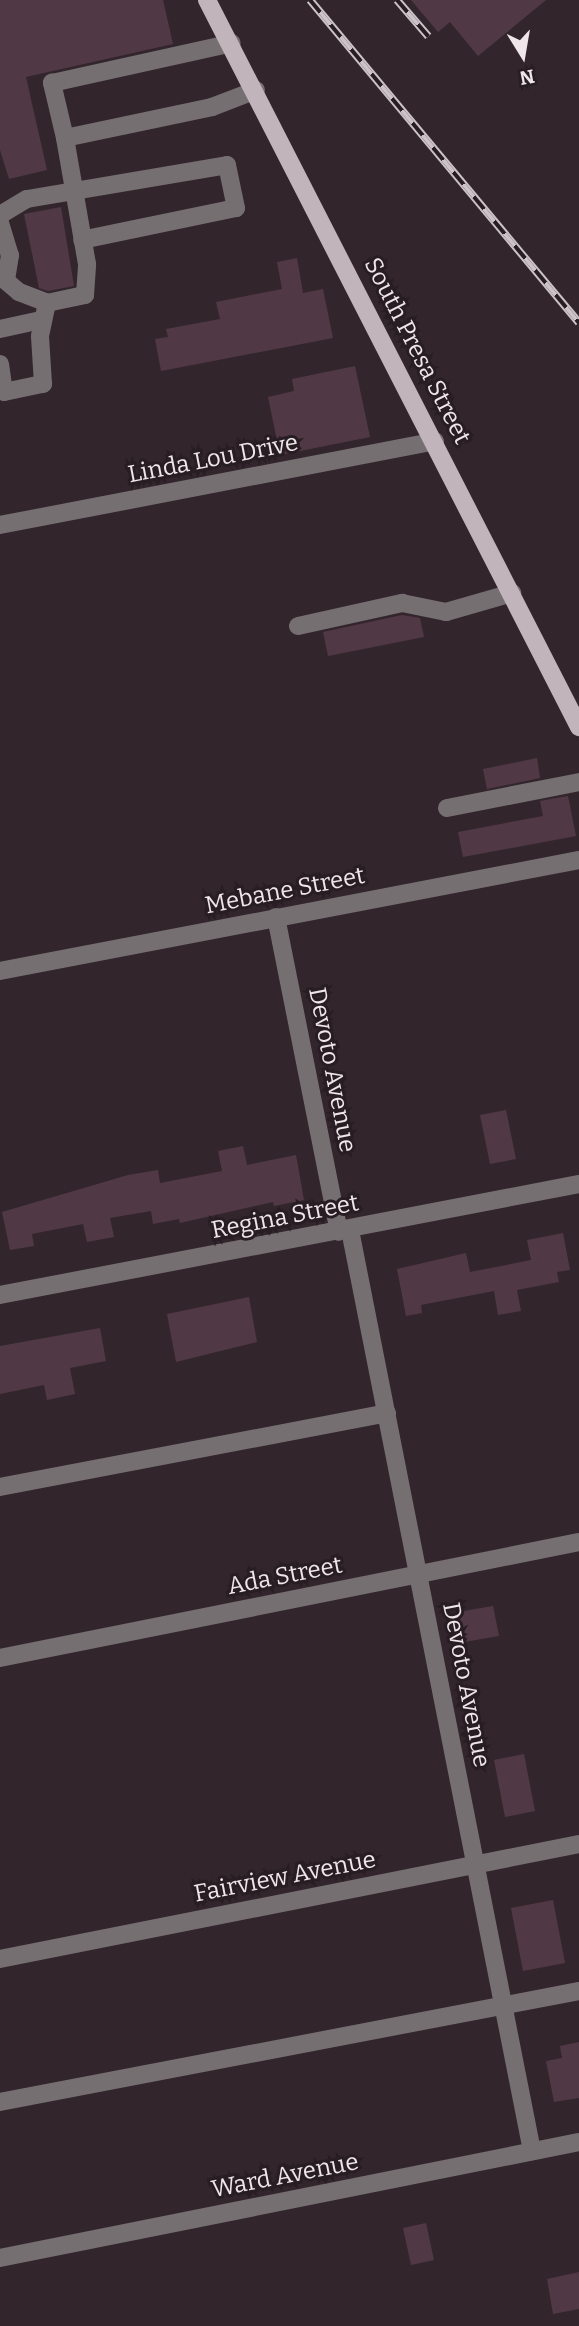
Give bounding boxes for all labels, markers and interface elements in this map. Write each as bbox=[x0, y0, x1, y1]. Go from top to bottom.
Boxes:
north arrow bbox=[488, 21, 558, 91]
text: N bbox=[518, 64, 537, 90]
street label: South Presa Street bbox=[358, 253, 476, 449]
street label: Linda Lou Drive bbox=[126, 428, 300, 490]
street label: Mebane Street bbox=[203, 861, 367, 921]
street label: Devoto Avenue bbox=[302, 985, 362, 1155]
street label: Regina Street bbox=[209, 1189, 361, 1245]
street label: Ada Street bbox=[225, 1551, 345, 1601]
street label: Devoto Avenue bbox=[436, 1600, 496, 1770]
street label: Fairview Avenue bbox=[192, 1845, 378, 1909]
street label: Ward Avenue bbox=[209, 2148, 361, 2204]

